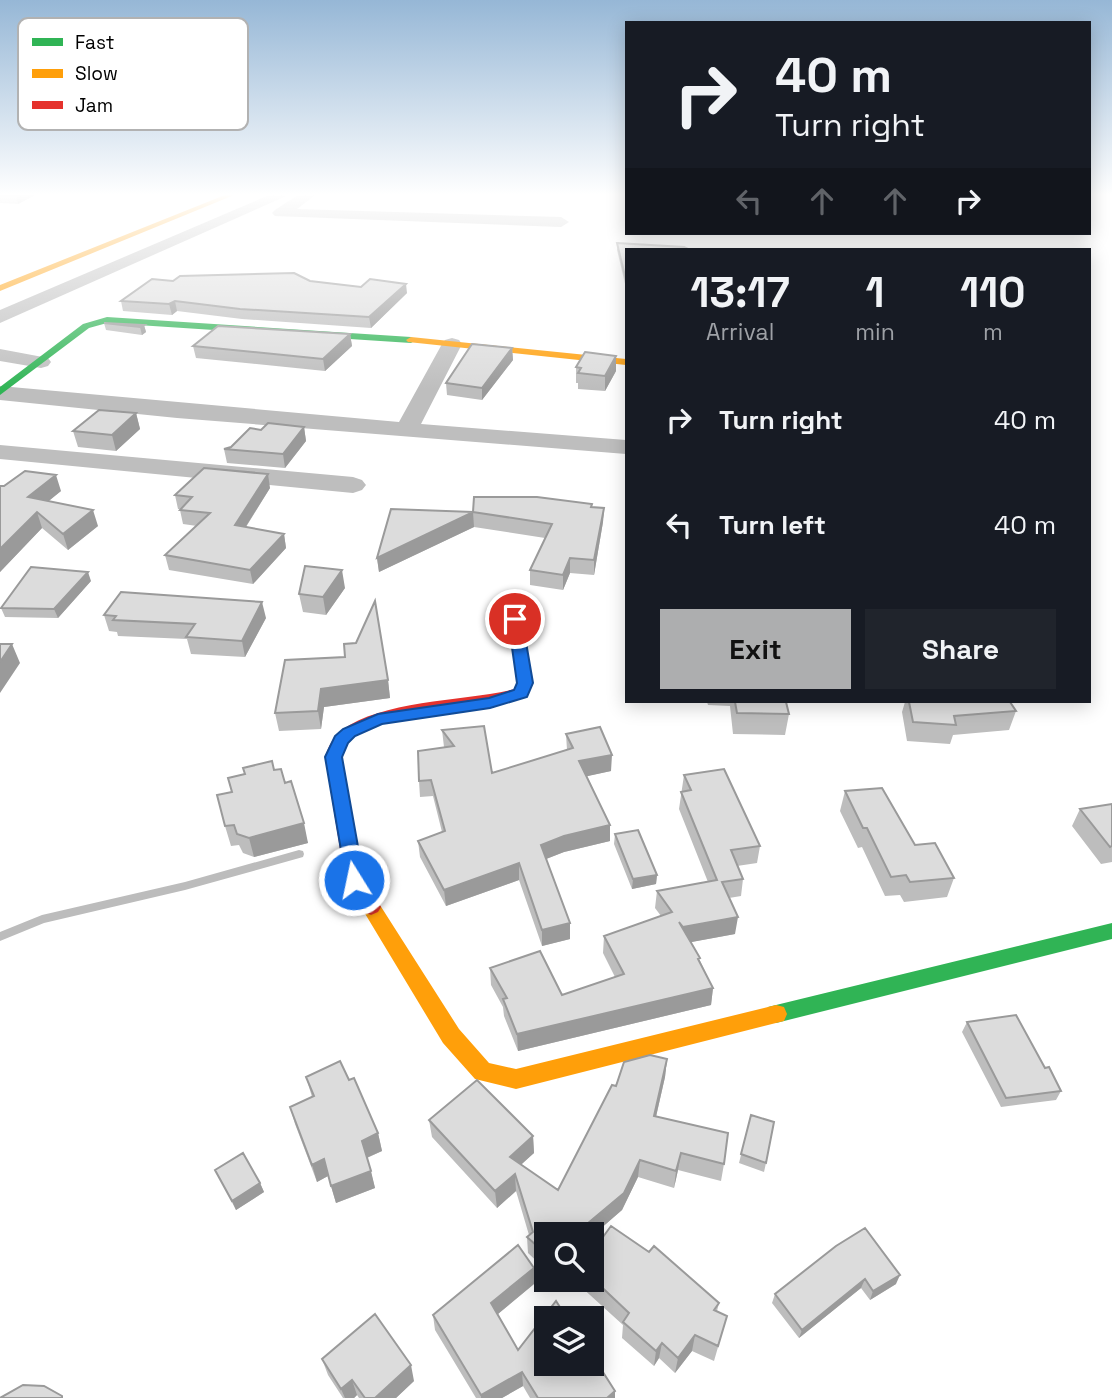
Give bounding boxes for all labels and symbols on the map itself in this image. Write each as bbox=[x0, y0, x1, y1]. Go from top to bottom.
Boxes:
legend bbox=[18, 18, 248, 130]
text: Fast bbox=[75, 30, 115, 55]
text: Slow bbox=[75, 61, 118, 86]
text: Jam bbox=[75, 93, 113, 118]
pin bbox=[485, 589, 545, 649]
position arrow bbox=[317, 843, 391, 917]

